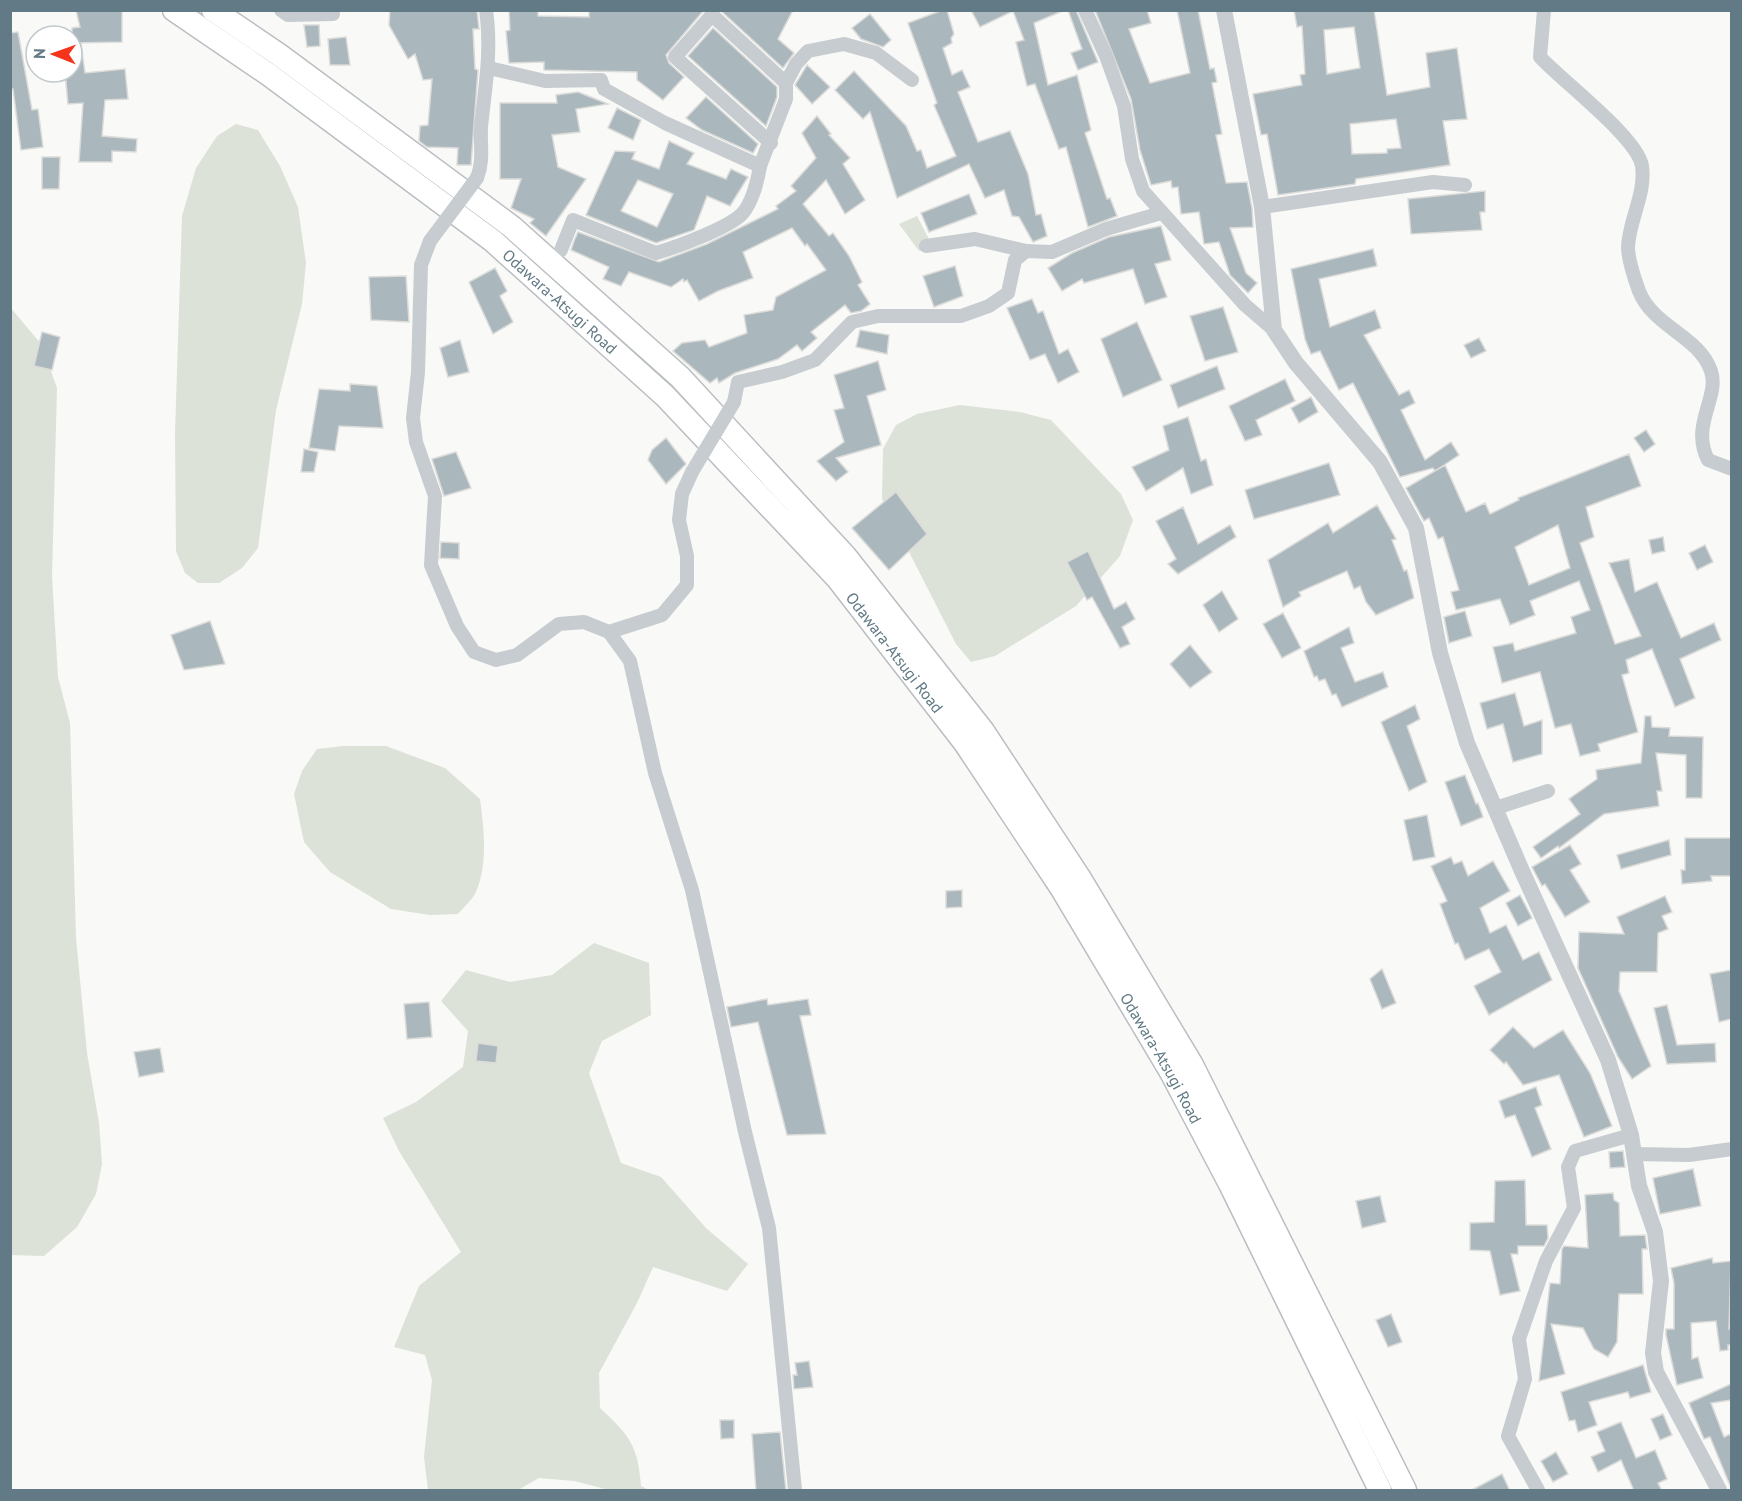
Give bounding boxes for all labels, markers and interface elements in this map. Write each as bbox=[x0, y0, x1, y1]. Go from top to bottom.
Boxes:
north arrow bbox=[24, 24, 84, 84]
text: N bbox=[29, 48, 49, 59]
street label: Odawara-Atsugi Road bbox=[498, 245, 621, 358]
street label: Odawara-Atsugi Road bbox=[842, 588, 948, 717]
street label: Odawara-Atsugi Road bbox=[1116, 989, 1206, 1127]

